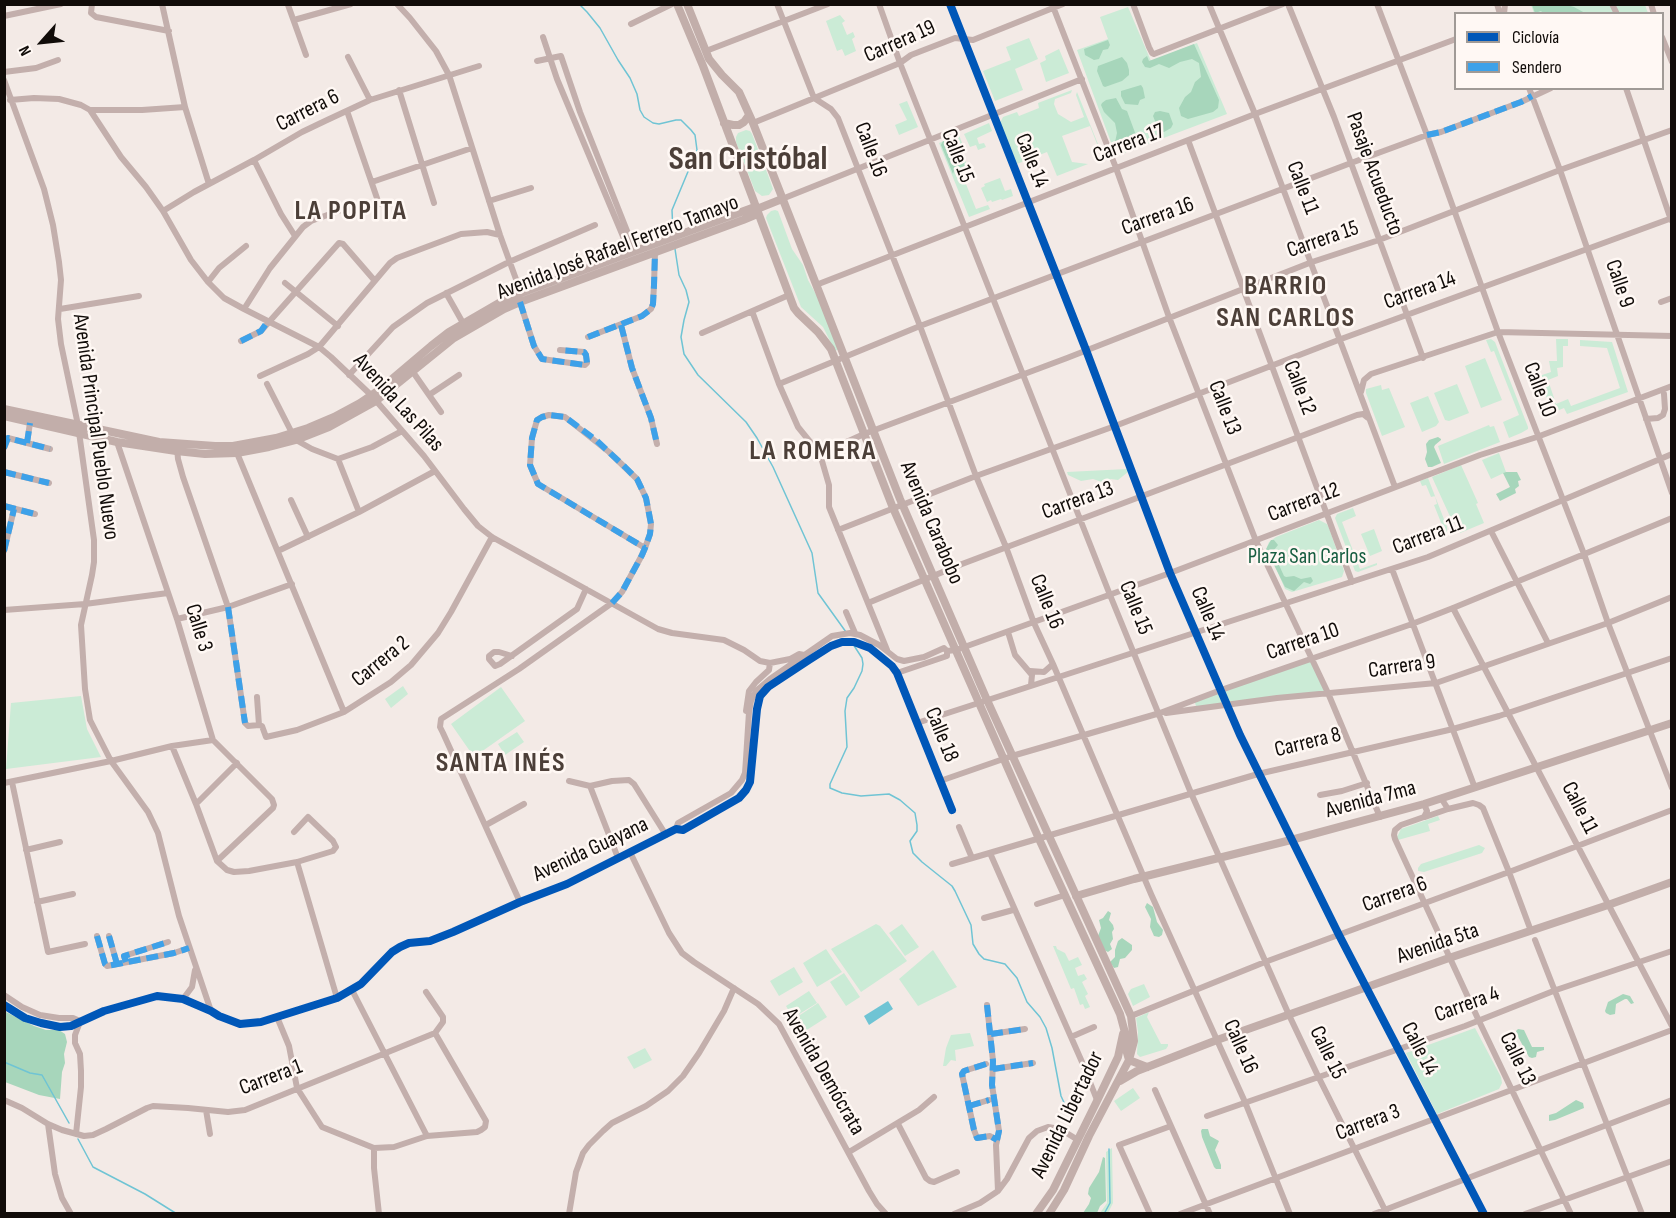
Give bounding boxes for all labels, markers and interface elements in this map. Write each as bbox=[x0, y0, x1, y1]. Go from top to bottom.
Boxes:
north arrow bbox=[12, 12, 72, 72]
legend bbox=[1454, 12, 1664, 90]
street label: Carrera 19 bbox=[860, 15, 940, 69]
text: Ciclovía bbox=[1512, 27, 1559, 48]
text: N bbox=[15, 42, 36, 59]
text: Sendero bbox=[1512, 57, 1562, 78]
street label: Carrera 6 bbox=[272, 84, 344, 138]
street label: Pasaje Acueducto bbox=[1339, 109, 1409, 239]
street label: Carrera 17 bbox=[1090, 118, 1168, 170]
street label: Calle 16 bbox=[848, 119, 892, 181]
street label: Calle 15 bbox=[935, 125, 979, 187]
street label: Calle 14 bbox=[1008, 130, 1054, 192]
district label: San Cristóbal bbox=[669, 140, 827, 180]
street label: Calle 11 bbox=[1280, 158, 1324, 218]
street label: Avenida José Rafael Ferrero Tamayo bbox=[493, 190, 743, 306]
street label: Carrera 16 bbox=[1118, 192, 1198, 242]
district label: LA POPITA bbox=[295, 195, 407, 229]
street label: Carrera 15 bbox=[1284, 215, 1362, 265]
street label: Calle 9 bbox=[1599, 257, 1639, 311]
street label: Carrera 14 bbox=[1380, 266, 1460, 316]
district label: BARRIO SAN CARLOS bbox=[1216, 270, 1356, 336]
street label: Avenida Principal Pueblo Nuevo bbox=[66, 312, 124, 542]
street label: Avenida Las Pilas bbox=[347, 349, 449, 457]
street label: Calle 12 bbox=[1277, 357, 1321, 419]
street label: Calle 10 bbox=[1516, 359, 1562, 421]
street label: Calle 13 bbox=[1202, 377, 1246, 439]
district label: LA ROMERA bbox=[749, 435, 877, 469]
street label: Avenida Carabobo bbox=[893, 458, 969, 588]
street label: Carrera 13 bbox=[1038, 476, 1118, 526]
street label: Carrera 12 bbox=[1264, 477, 1344, 529]
street label: Carrera 11 bbox=[1389, 511, 1467, 561]
park label: Plaza San Carlos bbox=[1248, 544, 1366, 570]
street label: Calle 16 bbox=[1023, 571, 1069, 633]
street label: Calle 15 bbox=[1112, 577, 1158, 639]
street label: Calle 14 bbox=[1184, 583, 1230, 645]
street label: Calle 3 bbox=[178, 601, 218, 655]
street label: Carrera 10 bbox=[1263, 617, 1343, 667]
street label: Carrera 2 bbox=[347, 631, 415, 693]
street label: Carrera 9 bbox=[1367, 649, 1437, 685]
street label: Calle 18 bbox=[918, 704, 964, 766]
street label: Carrera 8 bbox=[1272, 722, 1344, 764]
district label: SANTA INÉS bbox=[436, 747, 566, 781]
street label: Avenida 7ma bbox=[1323, 775, 1419, 825]
street label: Calle 11 bbox=[1555, 778, 1603, 838]
street label: Avenida Guayana bbox=[529, 812, 653, 888]
street label: Carrera 6 bbox=[1359, 871, 1431, 919]
street label: Avenida 5ta bbox=[1394, 918, 1482, 970]
street label: Carrera 4 bbox=[1431, 981, 1503, 1029]
street label: Avenida Demócrata bbox=[776, 1004, 870, 1140]
street label: Calle 16 bbox=[1216, 1016, 1264, 1078]
street label: Calle 14 bbox=[1394, 1018, 1444, 1080]
street label: Calle 15 bbox=[1303, 1022, 1351, 1084]
street label: Calle 13 bbox=[1493, 1028, 1541, 1090]
street label: Avenida Libertador bbox=[1026, 1047, 1110, 1183]
street label: Carrera 1 bbox=[236, 1054, 306, 1102]
street label: Carrera 3 bbox=[1332, 1099, 1404, 1147]

